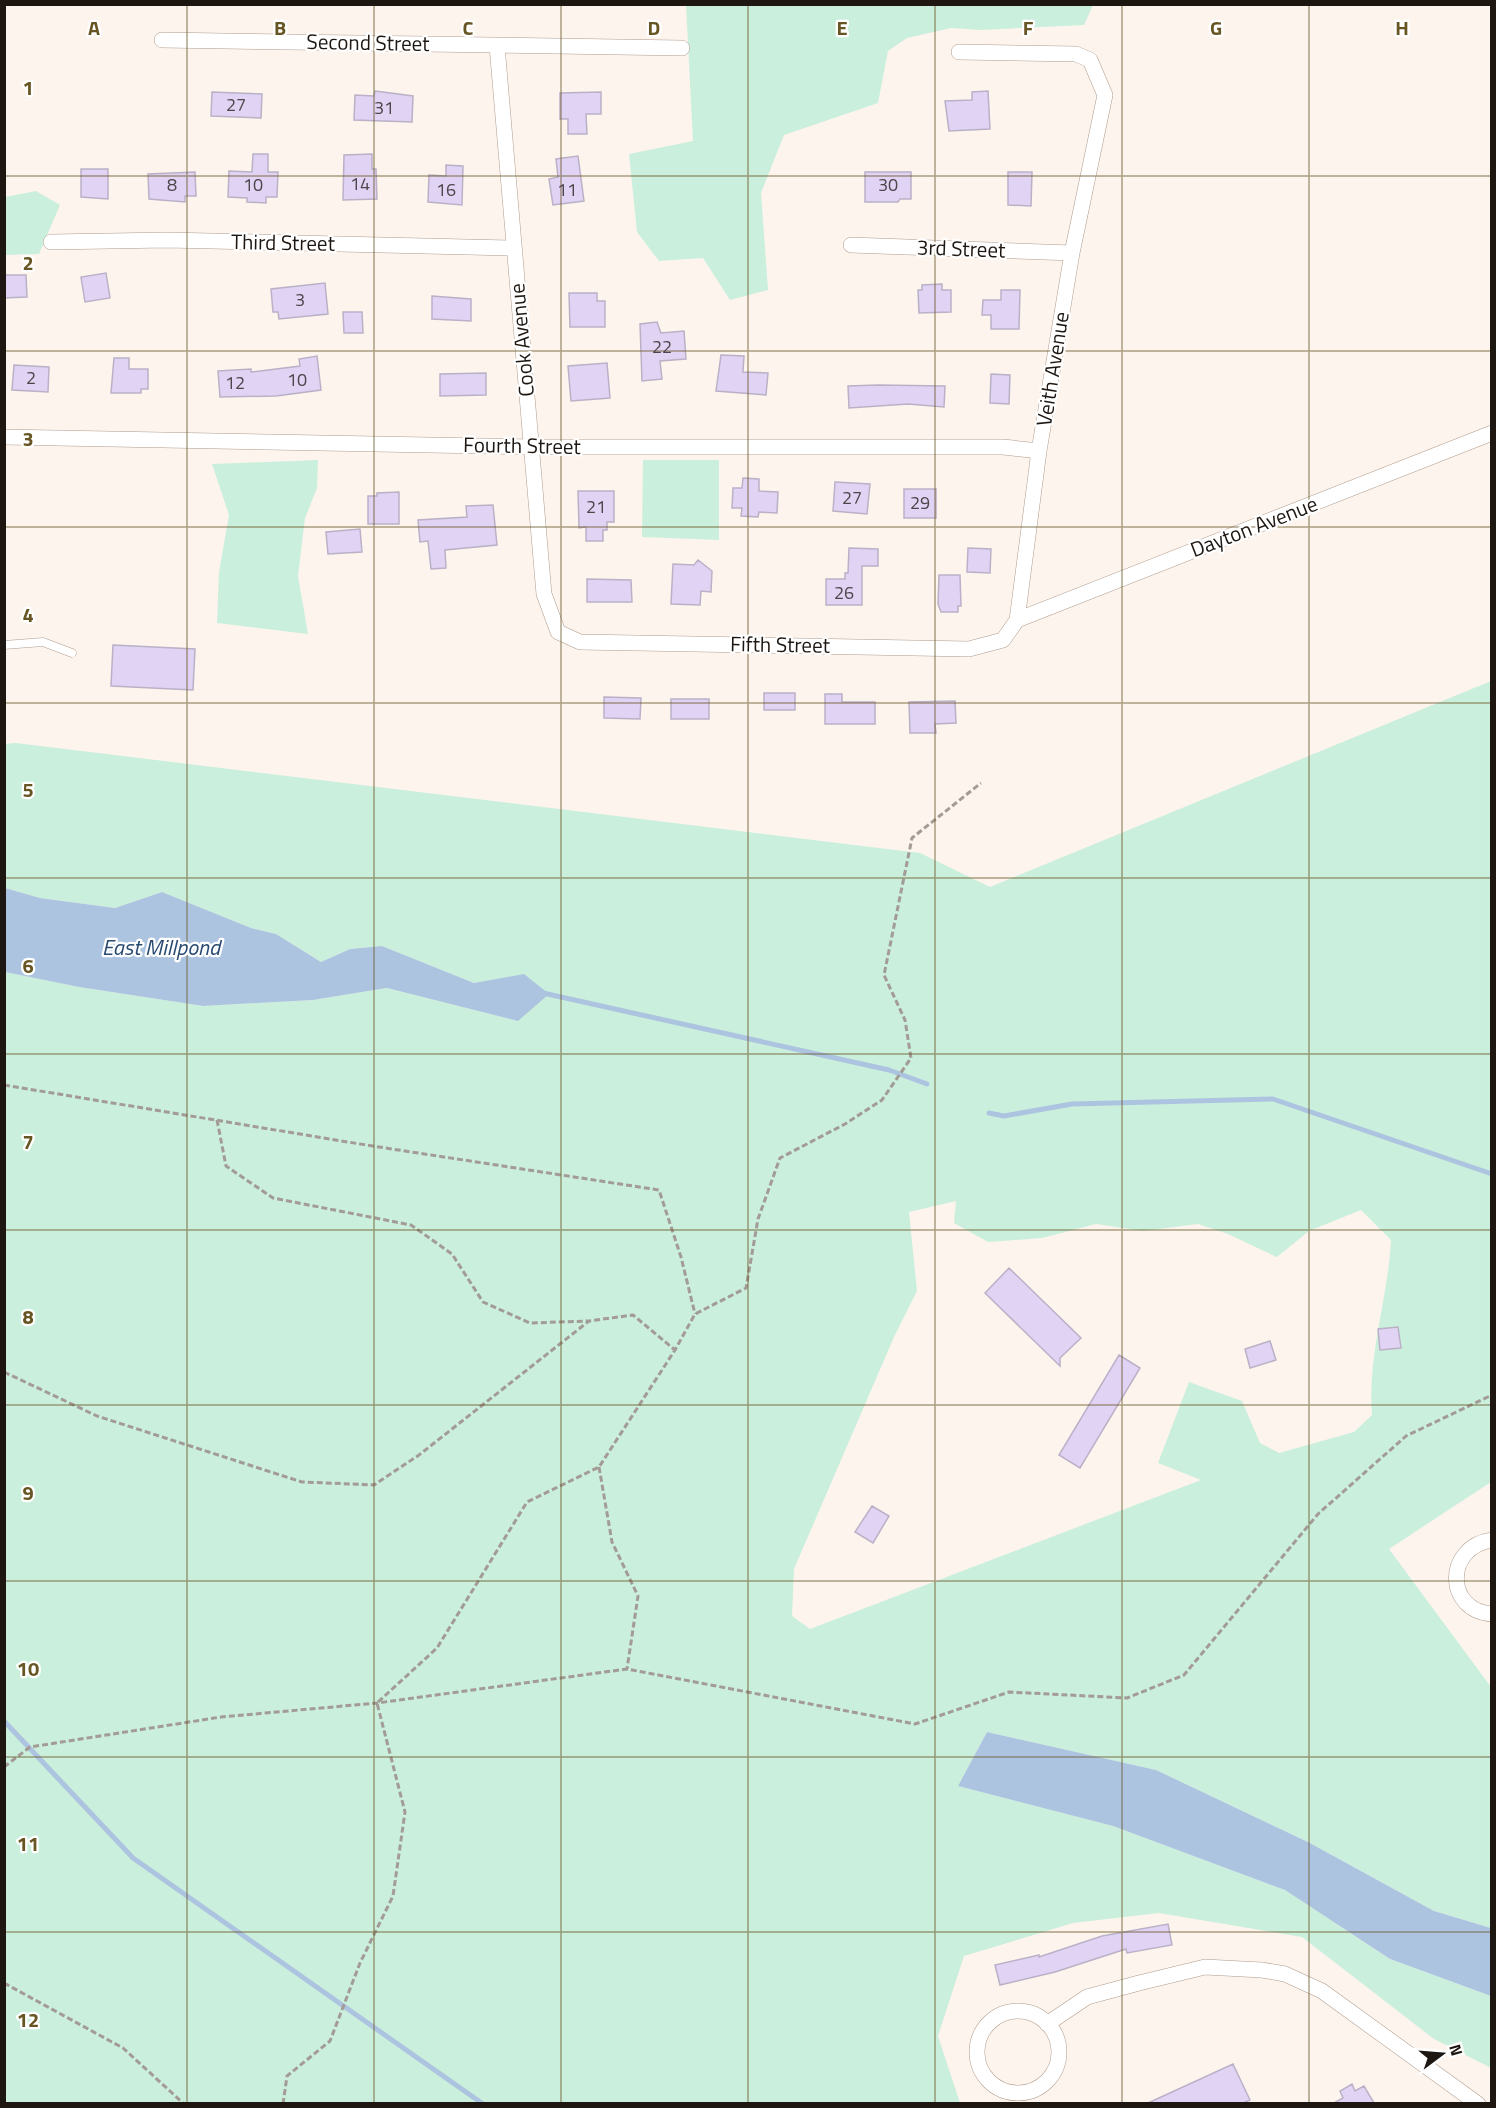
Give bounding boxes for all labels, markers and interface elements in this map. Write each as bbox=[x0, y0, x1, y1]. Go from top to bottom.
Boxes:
text: A bbox=[88, 12, 100, 43]
text: B bbox=[274, 12, 286, 43]
text: C bbox=[463, 12, 474, 43]
text: D bbox=[648, 12, 660, 43]
text: E bbox=[836, 12, 848, 43]
text: F bbox=[1023, 12, 1034, 43]
text: G bbox=[1210, 12, 1222, 43]
text: H bbox=[1395, 12, 1409, 43]
street label: Second Street bbox=[306, 25, 431, 59]
text: 1 bbox=[22, 72, 34, 103]
house number: 27 bbox=[226, 91, 246, 118]
house number: 31 bbox=[374, 94, 394, 121]
house number: 14 bbox=[350, 170, 370, 197]
house number: 8 bbox=[167, 171, 177, 198]
house number: 10 bbox=[243, 171, 263, 198]
house number: 30 bbox=[878, 171, 898, 198]
house number: 16 bbox=[436, 176, 456, 203]
house number: 11 bbox=[557, 176, 577, 203]
street label: Third Street bbox=[231, 225, 336, 259]
street label: 3rd Street bbox=[916, 230, 1007, 266]
text: 2 bbox=[22, 247, 34, 278]
street label: Cook Avenue bbox=[500, 282, 542, 398]
house number: 3 bbox=[295, 286, 305, 313]
street label: Veith Avenue bbox=[1027, 309, 1077, 428]
house number: 22 bbox=[652, 333, 672, 360]
house number: 2 bbox=[26, 364, 36, 391]
house number: 10 bbox=[287, 366, 307, 393]
house number: 12 bbox=[225, 369, 245, 396]
text: 3 bbox=[22, 423, 34, 454]
street label: Fourth Street bbox=[463, 428, 582, 462]
house number: 27 bbox=[842, 484, 862, 511]
street label: Dayton Avenue bbox=[1185, 487, 1322, 565]
house number: 29 bbox=[910, 489, 930, 516]
house number: 21 bbox=[586, 493, 606, 520]
house number: 26 bbox=[834, 579, 854, 606]
text: 4 bbox=[22, 599, 34, 630]
street label: Fifth Street bbox=[730, 627, 831, 661]
text: 5 bbox=[22, 774, 34, 805]
water label: East Millpond bbox=[102, 930, 223, 964]
text: 6 bbox=[22, 950, 34, 981]
text: 7 bbox=[22, 1126, 34, 1157]
text: 8 bbox=[22, 1301, 34, 1332]
text: 9 bbox=[22, 1477, 34, 1508]
text: 10 bbox=[17, 1653, 39, 1684]
text: 11 bbox=[17, 1828, 39, 1859]
text: 12 bbox=[17, 2004, 39, 2035]
north arrow bbox=[1412, 2024, 1472, 2084]
text: N bbox=[1443, 2041, 1469, 2059]

